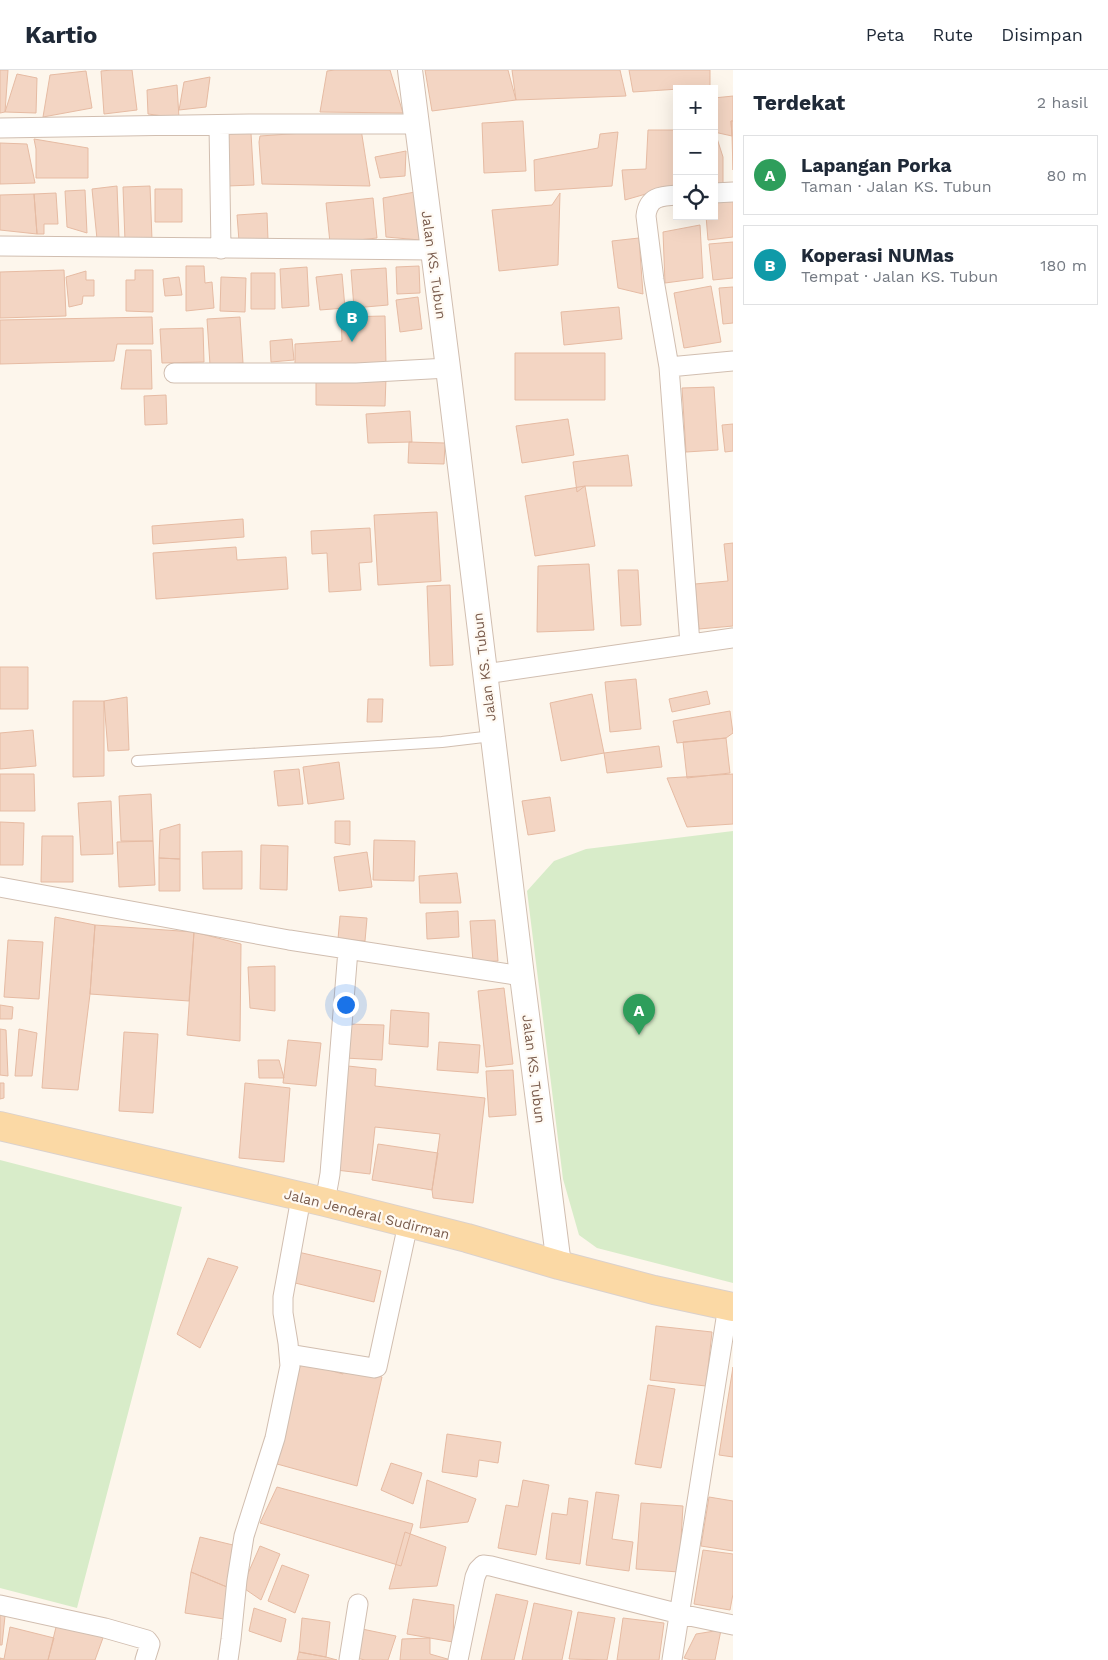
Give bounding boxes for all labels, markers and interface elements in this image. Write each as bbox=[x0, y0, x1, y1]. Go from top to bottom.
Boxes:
text: Kartio bbox=[25, 21, 97, 49]
text: Peta bbox=[866, 24, 904, 45]
text: Rute bbox=[932, 24, 973, 45]
text: Disimpan bbox=[1001, 24, 1083, 45]
map controls bbox=[673, 85, 718, 220]
button: + bbox=[673, 85, 718, 130]
text: Terdekat bbox=[753, 90, 845, 115]
text: 2 hasil bbox=[1037, 93, 1088, 112]
button: − bbox=[673, 130, 718, 175]
text: Lapangan Porka bbox=[801, 154, 952, 177]
text: A bbox=[765, 166, 775, 185]
text: 80 m bbox=[1046, 166, 1087, 185]
button: locate bbox=[673, 175, 718, 220]
text: Taman · Jalan KS. Tubun bbox=[801, 177, 992, 196]
street label: Jalan KS. Tubun bbox=[418, 210, 450, 320]
text: Koperasi NUMas bbox=[801, 244, 954, 267]
text: B bbox=[765, 256, 775, 275]
text: 180 m bbox=[1040, 256, 1087, 275]
text: Tempat · Jalan KS. Tubun bbox=[801, 267, 998, 286]
pin: B bbox=[336, 301, 368, 342]
street label: Jalan KS. Tubun bbox=[469, 612, 499, 722]
your location bbox=[333, 992, 359, 1018]
pin: A bbox=[623, 994, 655, 1035]
street label: Jalan KS. Tubun bbox=[519, 1014, 549, 1124]
street label: Jalan Jenderal Sudirman bbox=[283, 1186, 451, 1242]

